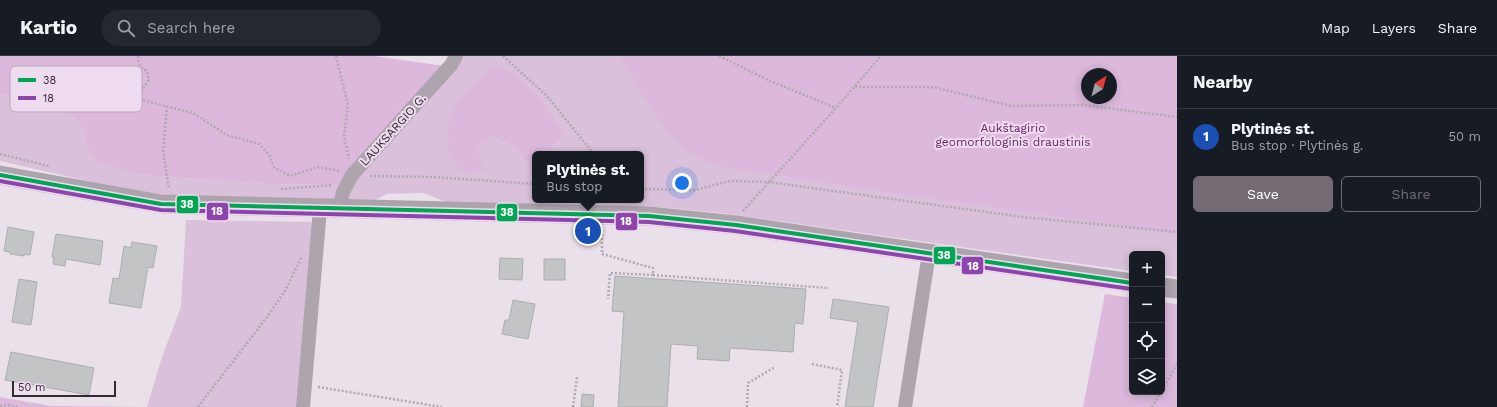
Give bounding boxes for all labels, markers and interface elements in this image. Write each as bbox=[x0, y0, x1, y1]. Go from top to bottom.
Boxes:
search box bbox=[101, 10, 381, 46]
text: Kartio bbox=[20, 16, 77, 39]
icon: search bbox=[115, 17, 137, 39]
text: Search here bbox=[147, 19, 235, 37]
text: Map bbox=[1321, 20, 1350, 36]
text: Layers bbox=[1372, 20, 1416, 36]
text: Share bbox=[1438, 20, 1477, 36]
legend bbox=[10, 66, 142, 112]
north arrow bbox=[1081, 68, 1117, 104]
text: Nearby bbox=[1193, 72, 1252, 92]
text: 38 bbox=[43, 74, 56, 87]
street label: LAUKSARGIO G. bbox=[357, 91, 429, 169]
text: 18 bbox=[43, 92, 54, 105]
text: Plytinės st. bbox=[1231, 120, 1314, 138]
park label: Aukštagirio geomorfologinis draustinis bbox=[935, 121, 1091, 149]
text: 1 bbox=[1203, 129, 1209, 144]
text: 50 m bbox=[1449, 129, 1481, 144]
text: Bus stop · Plytinės g. bbox=[1231, 138, 1363, 153]
popup bbox=[532, 151, 644, 203]
text: Plytinės st. bbox=[546, 161, 630, 179]
your location bbox=[672, 173, 692, 193]
button: Save bbox=[1193, 176, 1333, 212]
button: Share bbox=[1341, 176, 1481, 212]
text: Bus stop bbox=[546, 179, 602, 194]
line badge: 38 bbox=[176, 195, 199, 214]
text: 38 bbox=[180, 198, 194, 211]
line badge: 18 bbox=[206, 202, 229, 221]
line badge: 38 bbox=[496, 203, 518, 222]
text: 18 bbox=[211, 205, 223, 218]
text: 38 bbox=[500, 206, 514, 219]
line badge: 18 bbox=[615, 212, 638, 231]
text: 18 bbox=[620, 215, 632, 228]
pin: 1 bbox=[575, 216, 601, 246]
line badge: 38 bbox=[933, 246, 956, 265]
text: 38 bbox=[937, 249, 951, 262]
map controls bbox=[1129, 251, 1165, 395]
button: + bbox=[1129, 251, 1165, 287]
line badge: 18 bbox=[961, 256, 984, 275]
text: 18 bbox=[967, 260, 979, 273]
button: − bbox=[1129, 287, 1165, 323]
button: locate bbox=[1129, 323, 1165, 359]
button: layers bbox=[1129, 359, 1165, 395]
scale bar bbox=[12, 379, 116, 398]
text: 50 m bbox=[18, 381, 45, 394]

